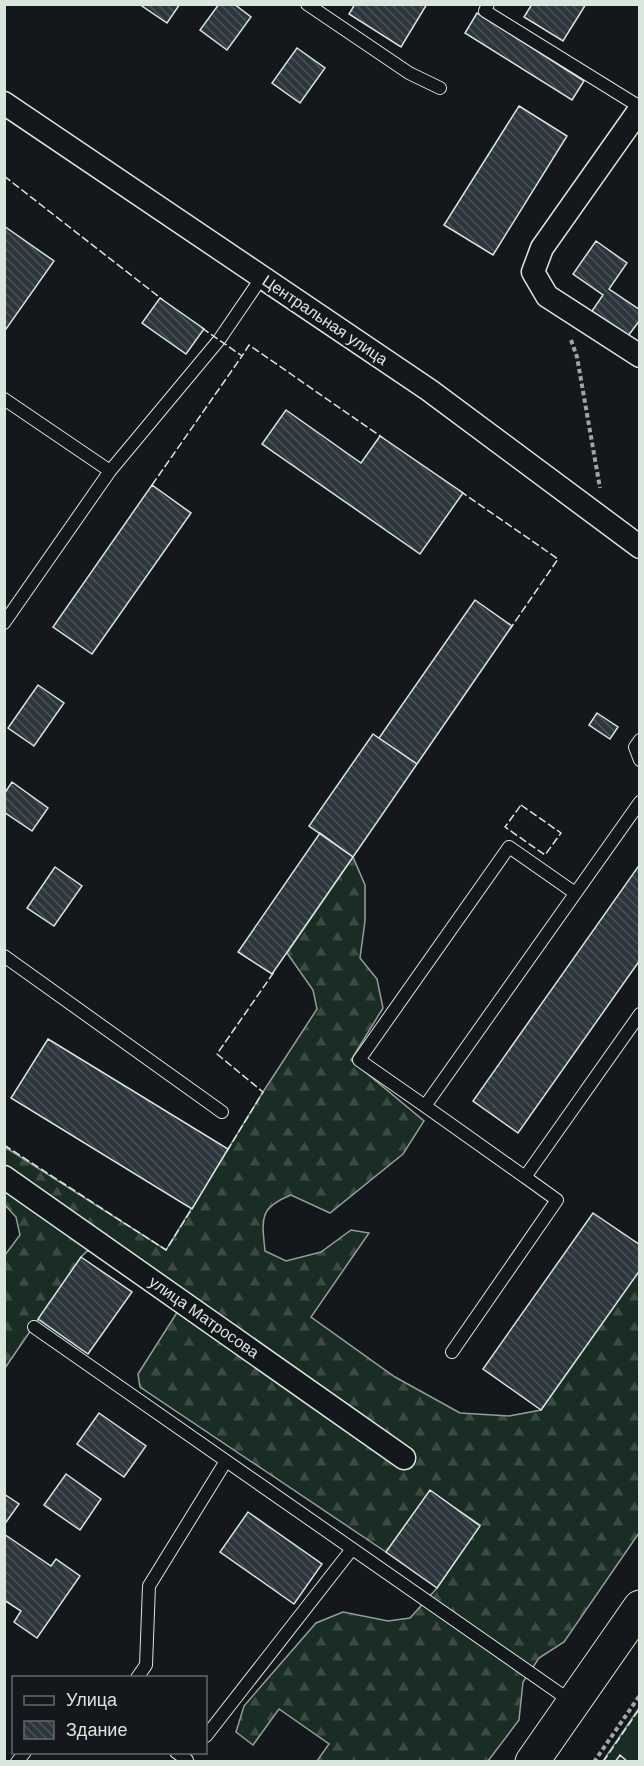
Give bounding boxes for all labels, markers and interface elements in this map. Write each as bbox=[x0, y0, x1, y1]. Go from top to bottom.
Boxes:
street label: Центральная улица bbox=[259, 272, 391, 368]
street label: улица Матросова bbox=[146, 1273, 262, 1361]
legend bbox=[12, 1676, 207, 1754]
text: Улица bbox=[66, 1690, 118, 1710]
text: Здание bbox=[66, 1720, 127, 1740]

